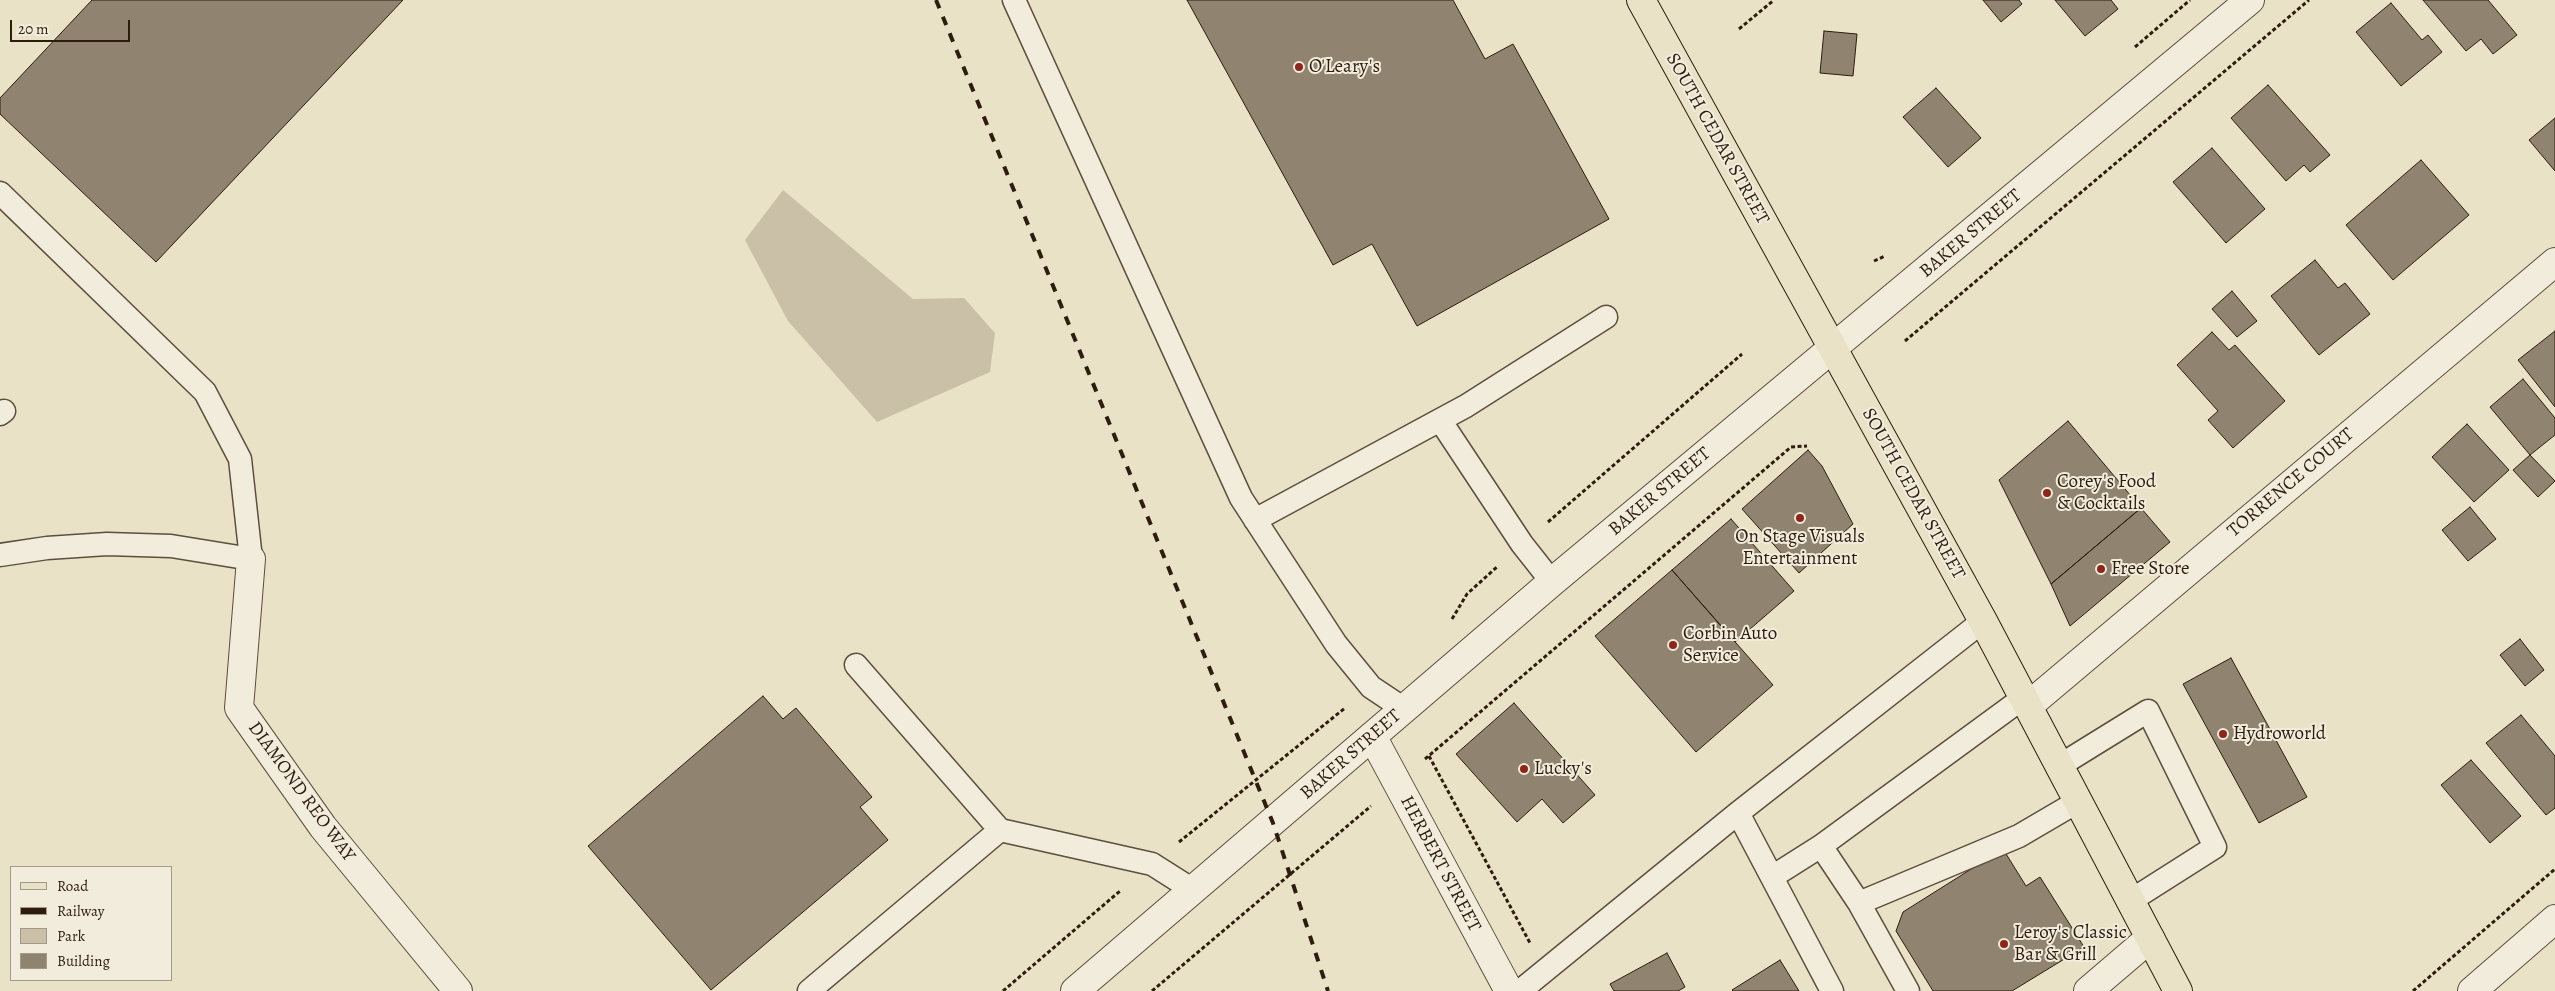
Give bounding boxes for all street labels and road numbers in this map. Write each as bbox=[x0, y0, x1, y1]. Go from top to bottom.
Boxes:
street label: SOUTH CEDAR STREET bbox=[1660, 49, 1774, 229]
street label: BAKER STREET bbox=[1915, 185, 2027, 283]
street label: SOUTH CEDAR STREET bbox=[1856, 404, 1970, 584]
street label: TORRENCE COURT bbox=[2223, 423, 2359, 543]
street label: BAKER STREET bbox=[1604, 443, 1716, 541]
street label: BAKER STREET bbox=[1296, 705, 1406, 805]
street label: DIAMOND REO WAY bbox=[242, 717, 360, 867]
street label: HERBERT STREET bbox=[1395, 792, 1485, 936]

